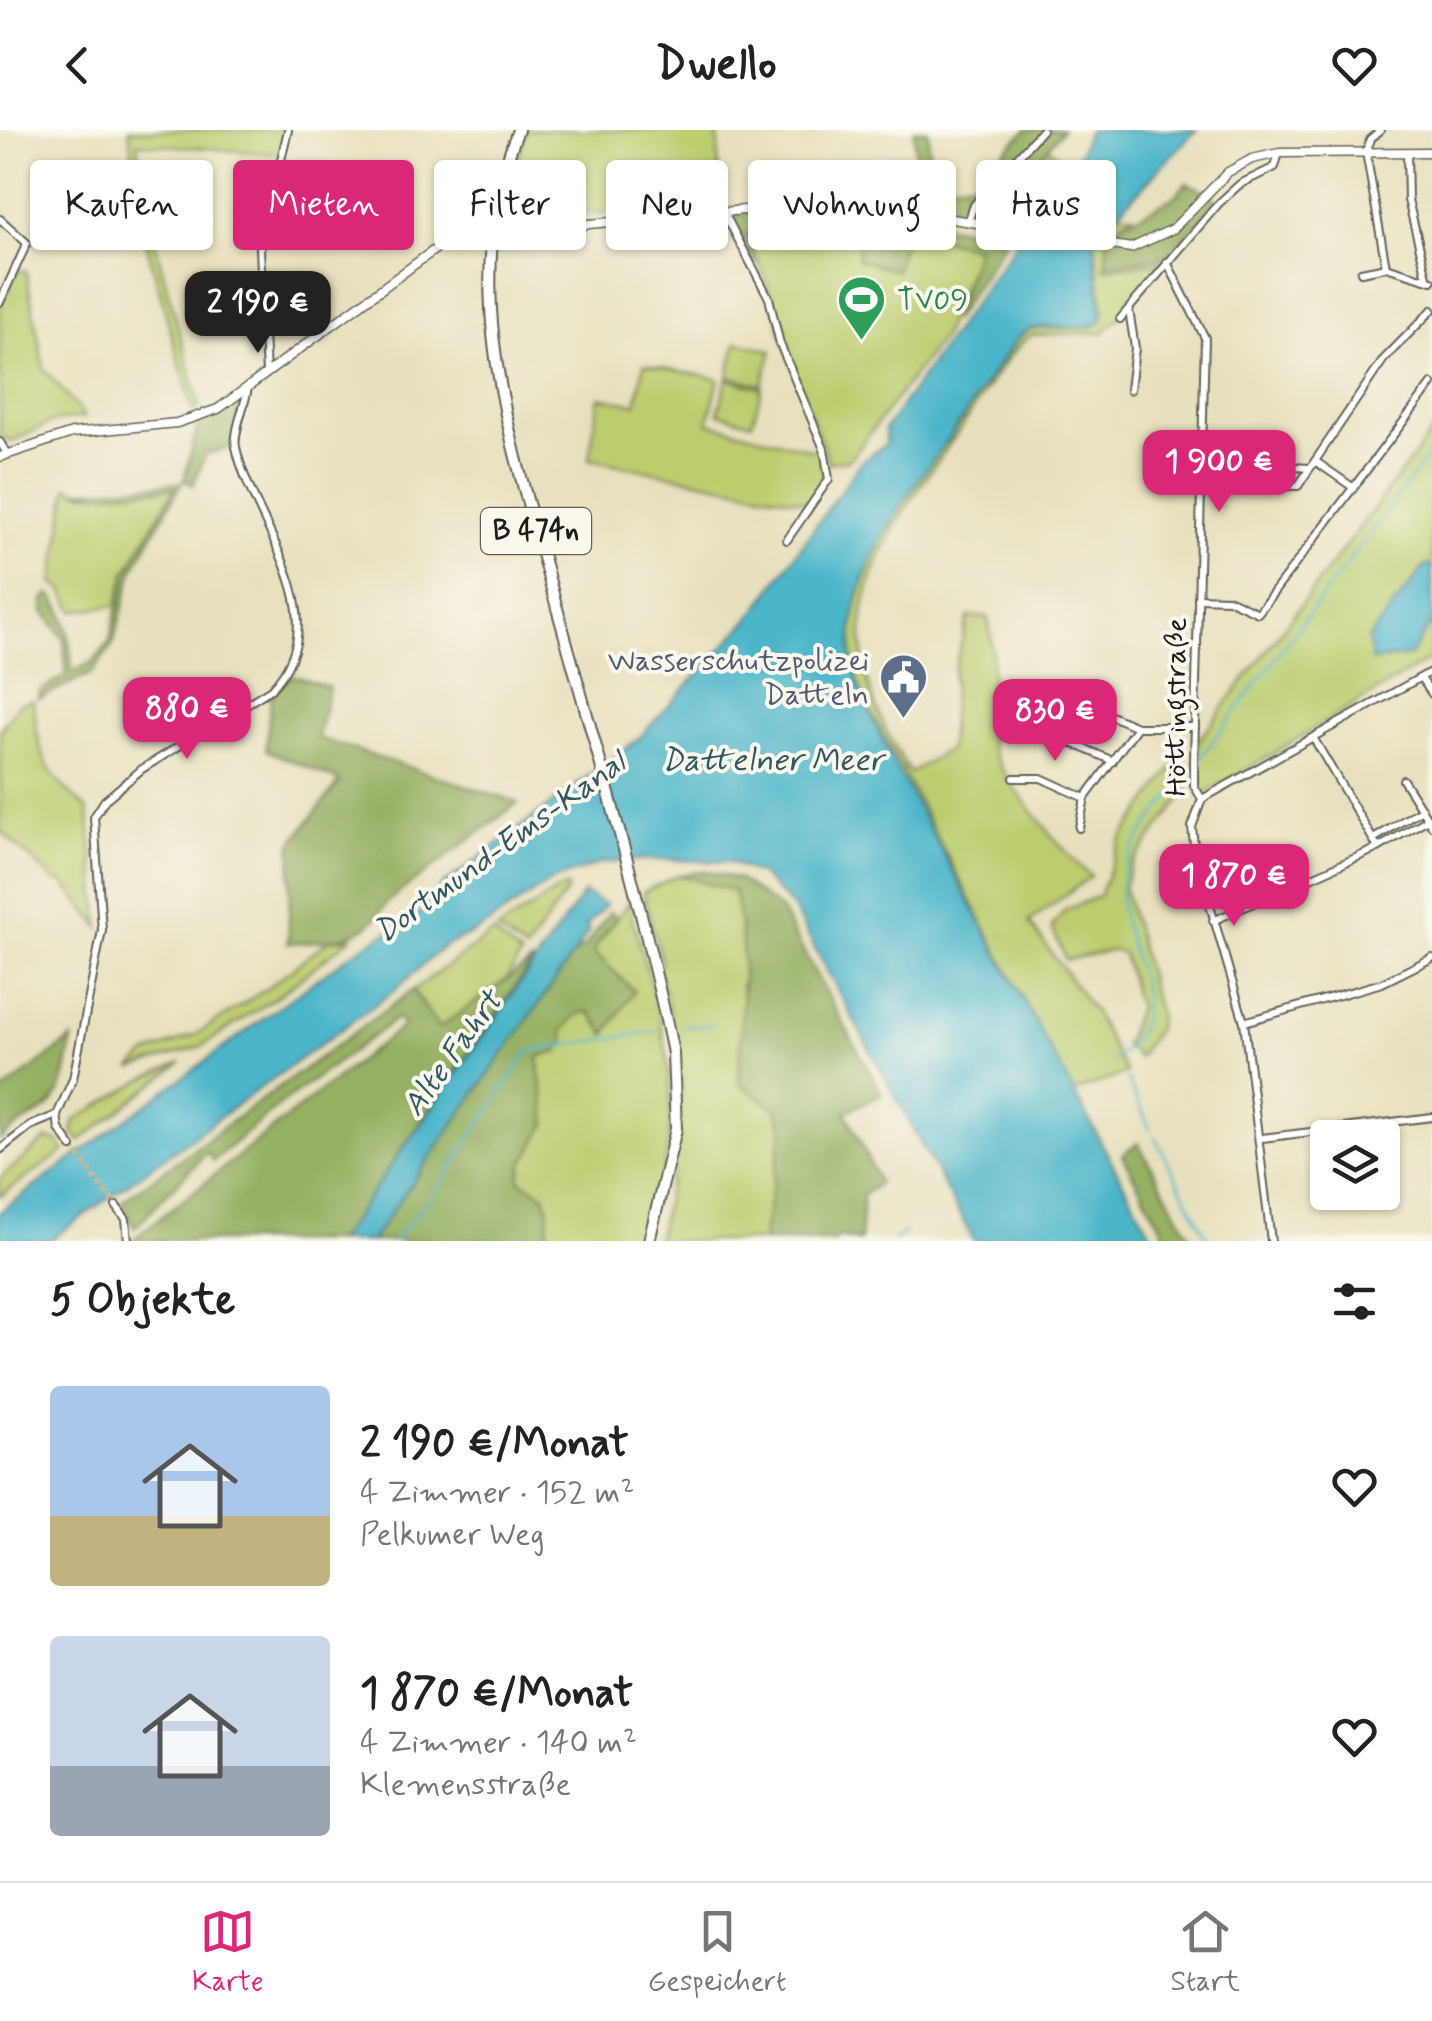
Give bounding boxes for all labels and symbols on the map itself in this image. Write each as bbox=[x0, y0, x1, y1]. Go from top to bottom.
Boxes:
pin: 2 190 € bbox=[166, 271, 350, 356]
sports icon: TV09 bbox=[836, 274, 888, 342]
place label: TV09 bbox=[897, 281, 968, 320]
pin: 1 900 € bbox=[1127, 430, 1311, 515]
road number: B 474n bbox=[481, 508, 591, 554]
street label: Höttingstraße bbox=[1157, 617, 1199, 797]
place label: Wasserschutzpolizei Datteln bbox=[608, 642, 869, 715]
public building icon: Wasserschutzpolizei Datteln bbox=[878, 652, 930, 720]
pin: 880 € bbox=[117, 677, 257, 762]
pin: 830 € bbox=[985, 679, 1125, 764]
water label: Dortmund-Ems-Kanal bbox=[366, 740, 638, 954]
water label: Dattelner Meer bbox=[661, 740, 888, 782]
pin: 1 870 € bbox=[1142, 844, 1326, 929]
water label: Alte Fahrt bbox=[393, 980, 515, 1125]

